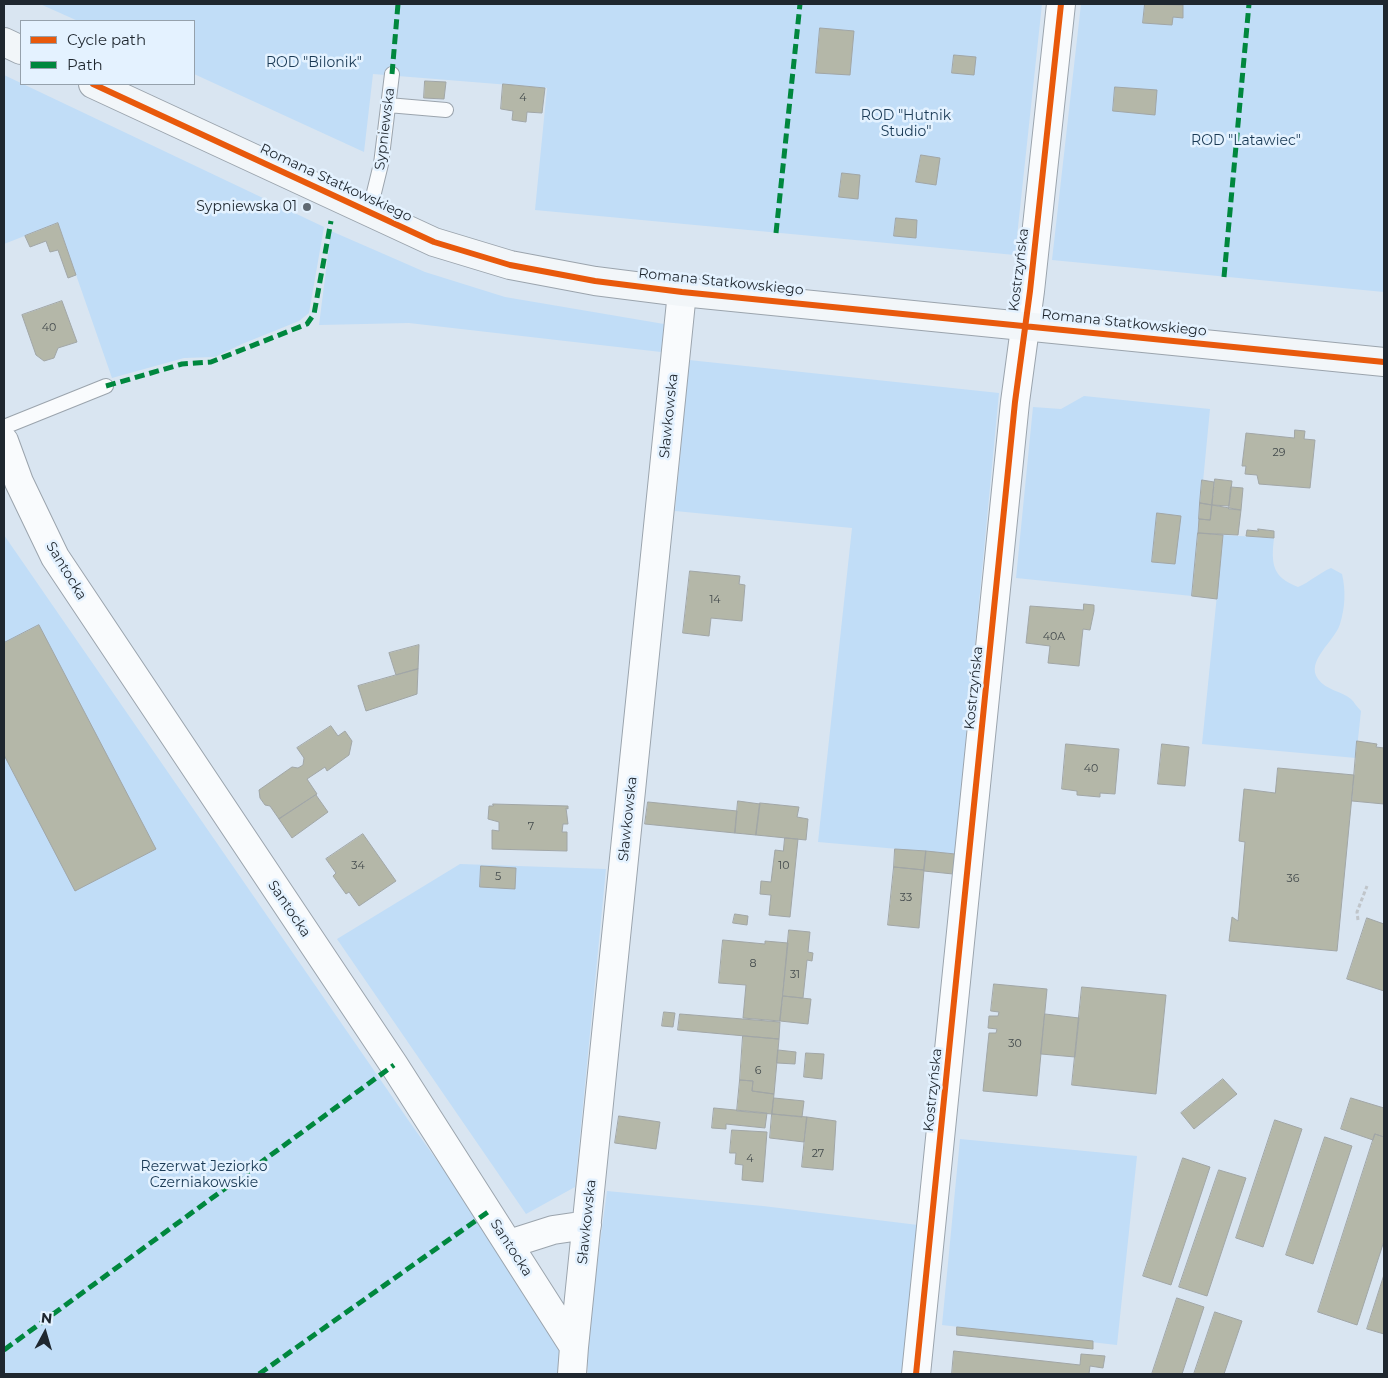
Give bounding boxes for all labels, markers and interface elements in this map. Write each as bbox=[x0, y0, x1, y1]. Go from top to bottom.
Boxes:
legend bbox=[20, 20, 195, 85]
text: Cycle path bbox=[67, 30, 146, 49]
text: Path bbox=[67, 55, 103, 74]
park label: ROD "Bilonik" bbox=[266, 55, 362, 71]
street label: Sypniewska bbox=[372, 87, 398, 171]
house number: 4 bbox=[519, 91, 527, 105]
park label: ROD "Hutnik Studio" bbox=[861, 108, 951, 140]
park label: ROD "Latawiec" bbox=[1191, 133, 1301, 149]
street label: Romana Statkowskiego bbox=[257, 140, 415, 226]
place label: Sypniewska 01 bbox=[196, 199, 297, 215]
marker: Sypniewska 01 bbox=[301, 201, 313, 213]
street label: Kostrzyńska bbox=[1006, 227, 1032, 313]
street label: Romana Statkowskiego bbox=[638, 265, 804, 299]
street label: Romana Statkowskiego bbox=[1041, 306, 1207, 340]
house number: 40 bbox=[42, 321, 56, 335]
street label: Sławkowska bbox=[656, 373, 682, 459]
house number: 29 bbox=[1273, 446, 1285, 460]
street label: Santocka bbox=[42, 539, 90, 603]
house number: 14 bbox=[709, 593, 721, 607]
house number: 40A bbox=[1043, 630, 1065, 644]
street label: Kostrzyńska bbox=[961, 645, 987, 731]
house number: 40 bbox=[1084, 762, 1098, 776]
street label: Sławkowska bbox=[615, 776, 641, 862]
house number: 7 bbox=[528, 820, 534, 834]
house number: 34 bbox=[351, 859, 365, 873]
house number: 10 bbox=[778, 859, 790, 873]
house number: 5 bbox=[495, 870, 501, 884]
house number: 36 bbox=[1287, 872, 1299, 886]
street label: Santocka bbox=[264, 877, 314, 941]
house number: 33 bbox=[900, 891, 912, 905]
house number: 8 bbox=[749, 957, 757, 971]
house number: 31 bbox=[790, 968, 800, 982]
house number: 30 bbox=[1008, 1037, 1022, 1051]
street label: Kostrzyńska bbox=[920, 1047, 946, 1133]
house number: 6 bbox=[755, 1064, 761, 1078]
house number: 27 bbox=[812, 1147, 824, 1161]
house number: 4 bbox=[746, 1152, 754, 1166]
park label: Rezerwat Jeziorko Czerniakowskie bbox=[141, 1159, 267, 1192]
street label: Sławkowska bbox=[574, 1179, 600, 1265]
street label: Santocka bbox=[486, 1216, 536, 1280]
north arrow bbox=[20, 1308, 70, 1358]
text: N bbox=[40, 1309, 53, 1328]

